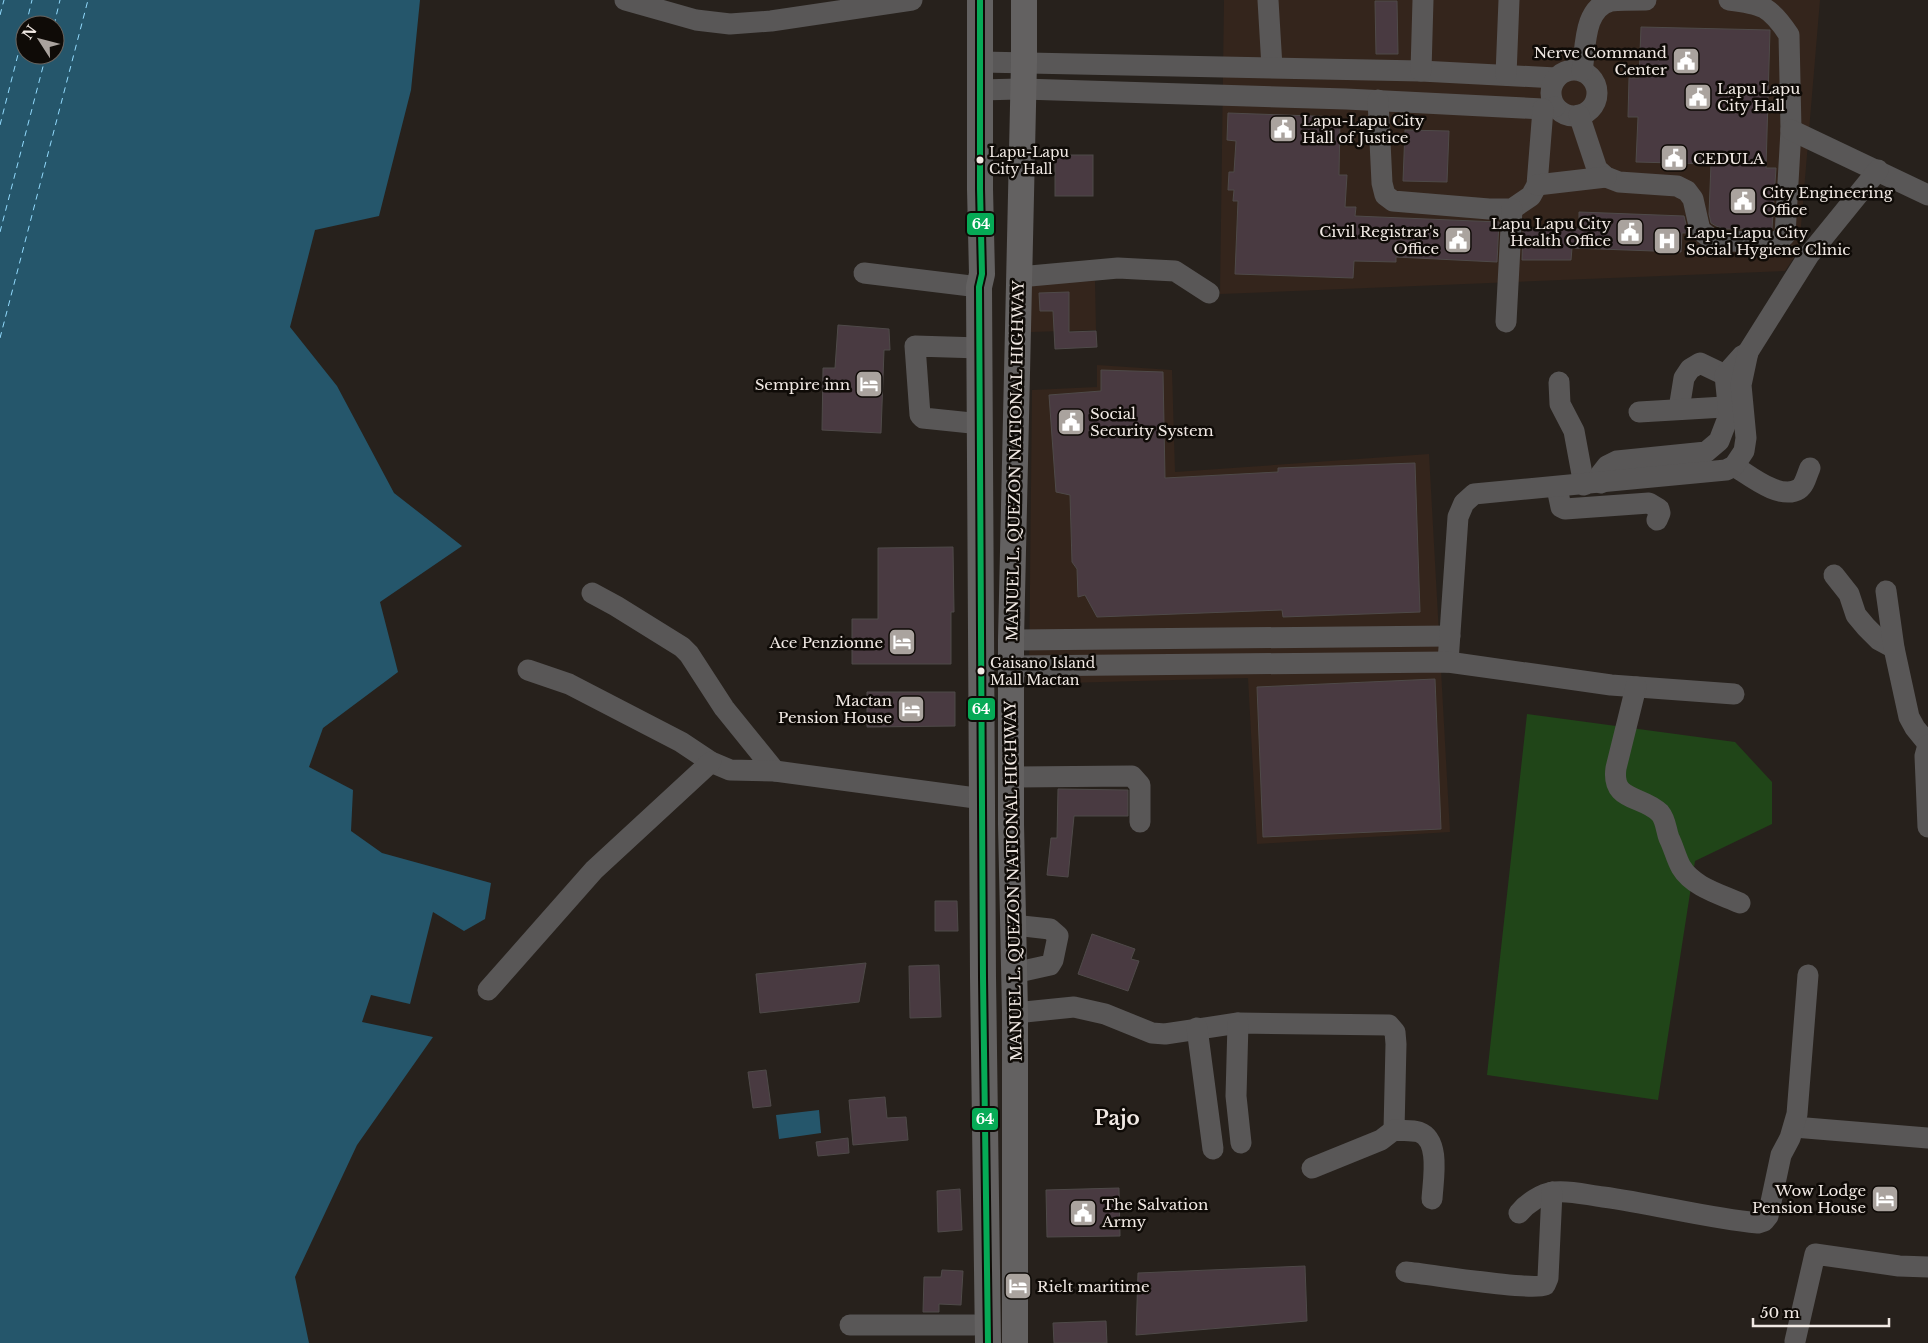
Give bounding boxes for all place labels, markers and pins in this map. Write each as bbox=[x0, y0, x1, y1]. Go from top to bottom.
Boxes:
place label: Nerve Command Center bbox=[1534, 43, 1668, 79]
public building icon: Nerve Command Center bbox=[1671, 46, 1701, 76]
place label: Lapu Lapu City Hall bbox=[1717, 79, 1800, 115]
public building icon: Lapu Lapu City Hall bbox=[1683, 82, 1713, 112]
place label: Lapu-Lapu City Hall of Justice bbox=[1302, 111, 1425, 147]
public building icon: Lapu-Lapu City Hall of Justice bbox=[1268, 114, 1298, 144]
place label: Lapu-Lapu City Hall bbox=[989, 143, 1070, 178]
public building icon: CEDULA bbox=[1659, 143, 1689, 173]
place label: CEDULA bbox=[1693, 149, 1765, 168]
marker: Lapu-Lapu City Hall bbox=[975, 155, 985, 165]
place label: City Engineering Office bbox=[1762, 183, 1894, 219]
public building icon: City Engineering Office bbox=[1728, 186, 1758, 216]
place label: Lapu Lapu City Health Office bbox=[1491, 214, 1611, 250]
public building icon: Lapu Lapu City Health Office bbox=[1615, 217, 1645, 247]
place label: Civil Registrar's Office bbox=[1319, 222, 1439, 258]
place label: Lapu-Lapu City Social Hygiene Clinic bbox=[1686, 223, 1850, 259]
public building icon: Civil Registrar's Office bbox=[1443, 225, 1473, 255]
hospital icon: Lapu-Lapu City Social Hygiene Clinic bbox=[1652, 226, 1682, 256]
hotel icon: Sempire inn bbox=[854, 369, 884, 399]
place label: Sempire inn bbox=[755, 375, 850, 394]
place label: Social Security System bbox=[1090, 404, 1214, 440]
public building icon: Social Security System bbox=[1056, 407, 1086, 437]
hotel icon: Ace Penzionne bbox=[887, 627, 917, 657]
place label: Ace Penzionne bbox=[768, 633, 883, 652]
place label: Gaisano Island Mall Mactan bbox=[990, 654, 1096, 689]
marker: Gaisano Island Mall Mactan bbox=[976, 666, 986, 676]
place label: Mactan Pension House bbox=[778, 691, 892, 727]
hotel icon: Mactan Pension House bbox=[896, 694, 926, 724]
place label: Wow Lodge Pension House bbox=[1752, 1181, 1866, 1217]
hotel icon: Wow Lodge Pension House bbox=[1870, 1184, 1900, 1214]
place label: The Salvation Army bbox=[1101, 1195, 1208, 1231]
public building icon: The Salvation Army bbox=[1068, 1198, 1098, 1228]
hotel icon: Rielt maritime bbox=[1003, 1271, 1033, 1301]
place label: Rielt maritime bbox=[1037, 1277, 1150, 1296]

